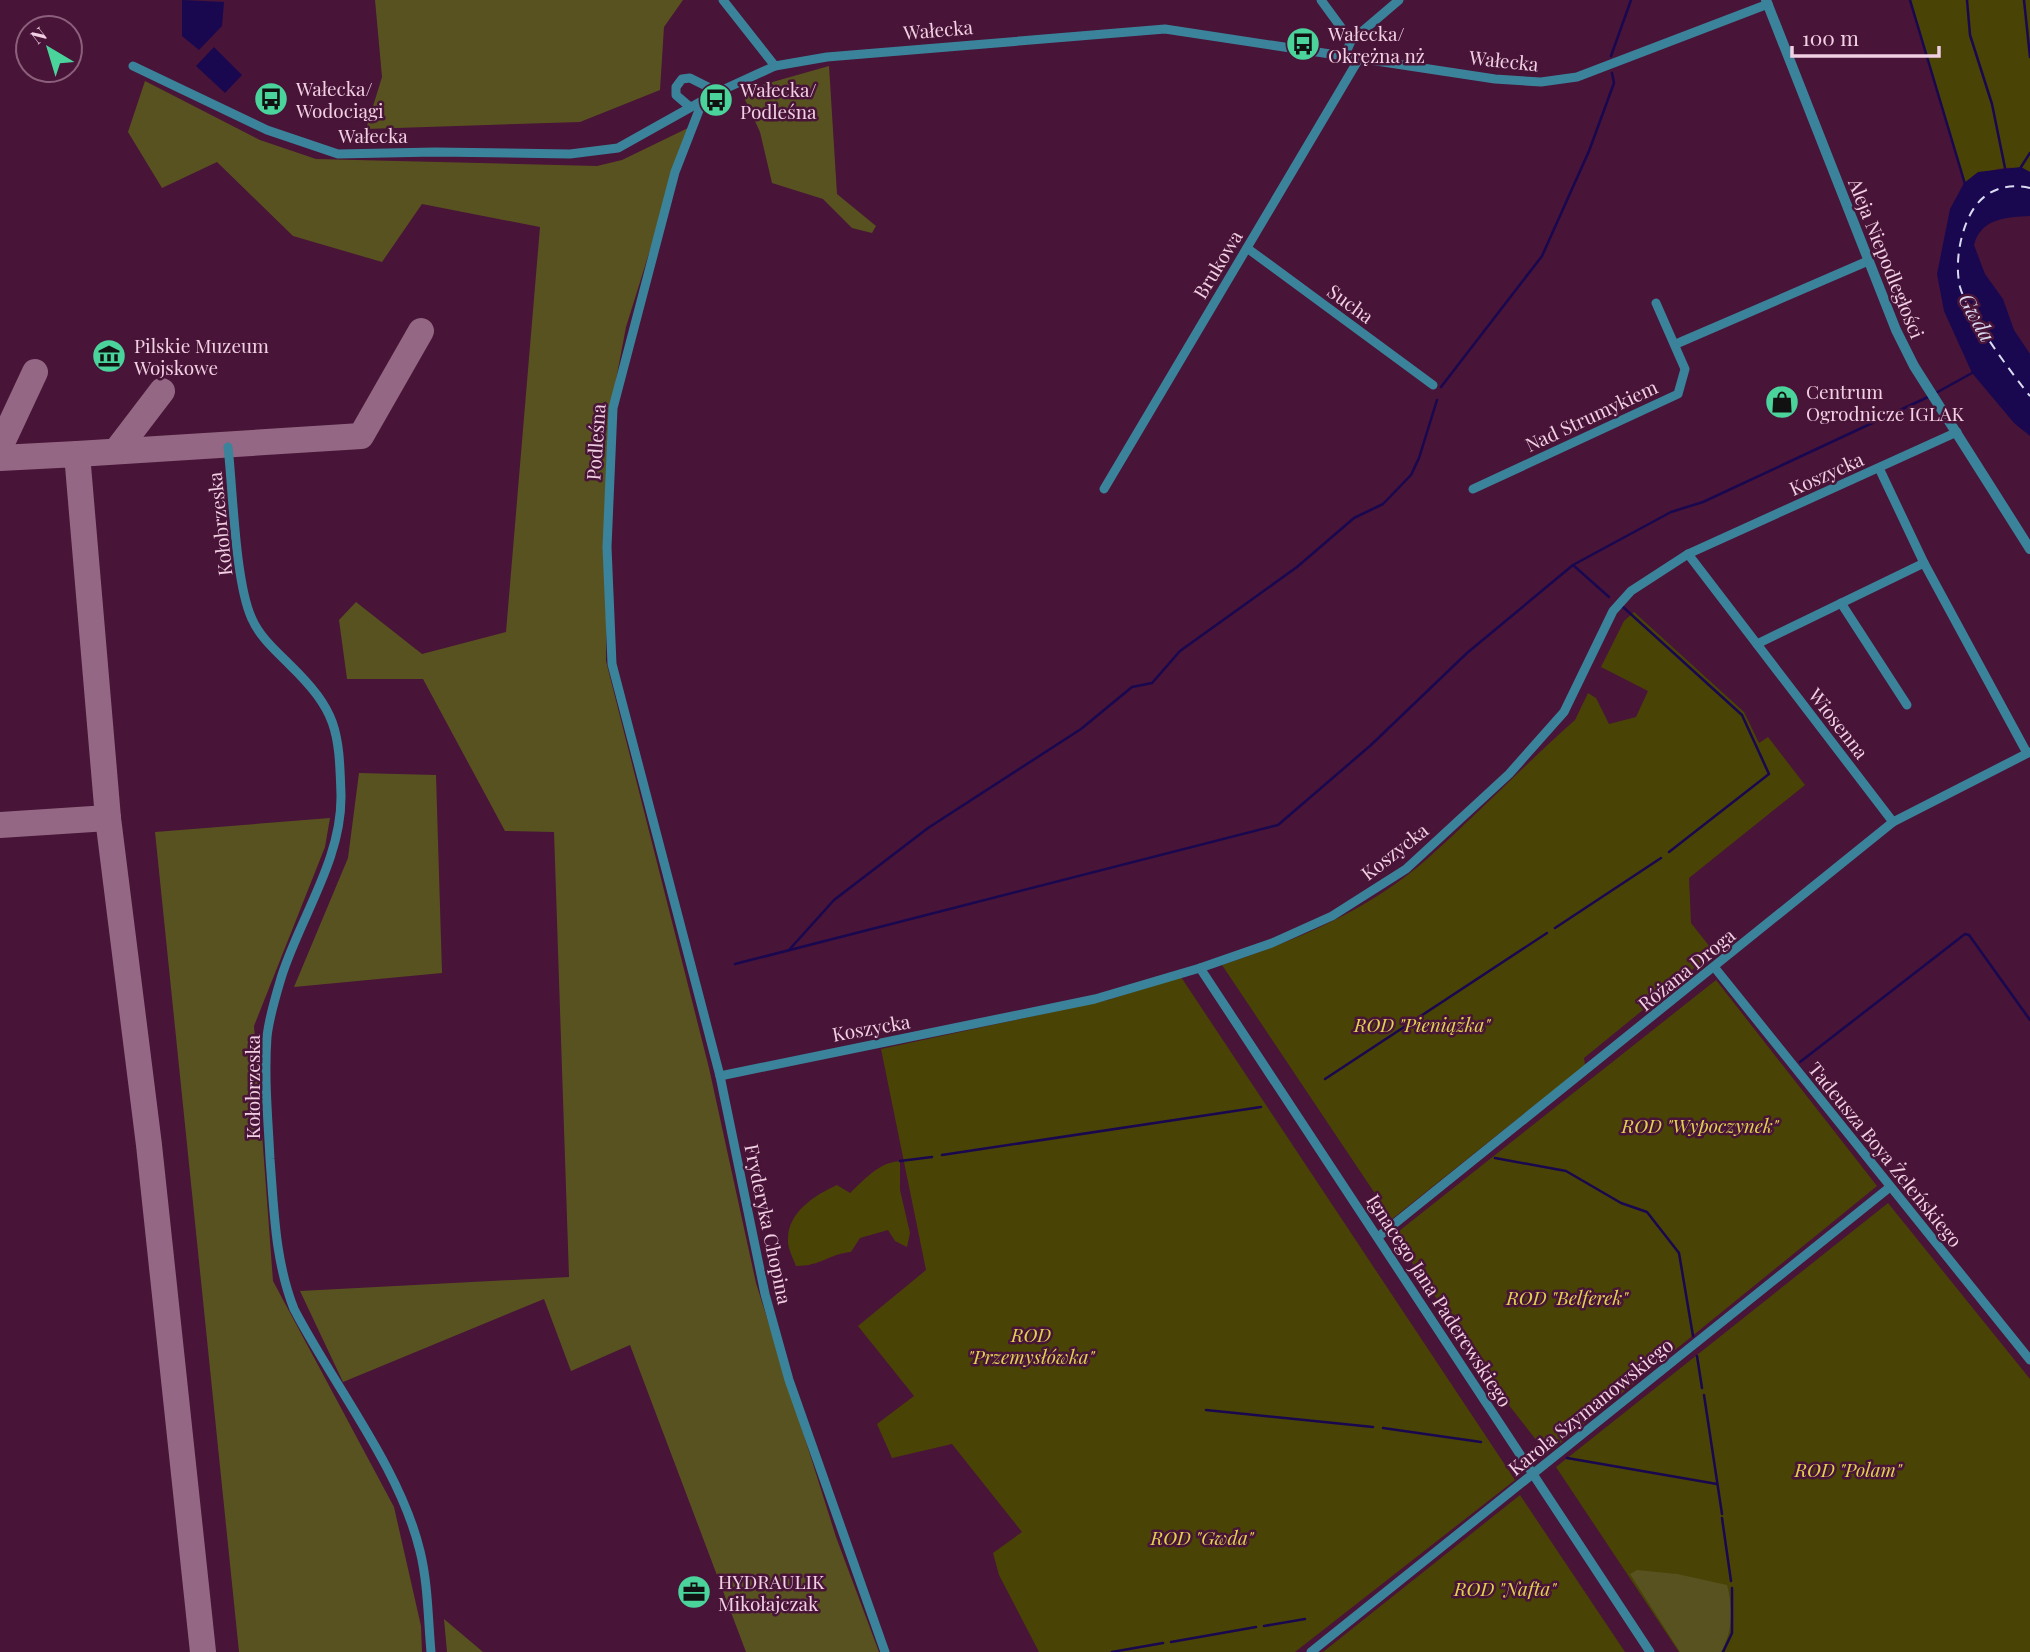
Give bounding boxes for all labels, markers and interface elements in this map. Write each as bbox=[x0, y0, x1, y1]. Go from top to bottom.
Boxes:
street label: Wałecka bbox=[901, 13, 974, 45]
north arrow bbox=[14, 14, 84, 84]
scale bar bbox=[1792, 14, 1939, 58]
text: N bbox=[25, 20, 52, 49]
place label: Wałecka/ Okrężna nż bbox=[1327, 20, 1425, 68]
text: 100 m bbox=[1802, 23, 1859, 51]
bus stop icon: Wałecka/ Okrężna nż bbox=[1284, 25, 1322, 63]
street label: Wałecka bbox=[1467, 43, 1540, 77]
place label: Wałecka/ Wodociągi bbox=[295, 75, 384, 123]
place label: Wałecka/ Podleśna bbox=[739, 76, 817, 124]
bus stop icon: Wałecka/ Wodociągi bbox=[252, 80, 290, 118]
bus stop icon: Wałecka/ Podleśna bbox=[697, 81, 735, 119]
street label: Wałecka bbox=[337, 122, 408, 148]
street label: Aleja Niepodległości bbox=[1843, 173, 1931, 342]
street label: Brukowa bbox=[1186, 225, 1248, 303]
street label: Sucha bbox=[1323, 277, 1380, 329]
water label: Gwda bbox=[1953, 288, 2003, 346]
place label: Pilskie Muzeum Wojskowe bbox=[133, 332, 269, 380]
museum icon: Pilskie Muzeum Wojskowe bbox=[90, 337, 128, 375]
street label: Nad Strumykiem bbox=[1521, 373, 1661, 457]
place label: Centrum Ogrodnicze IGLAK bbox=[1806, 378, 1964, 426]
shop icon: Centrum Ogrodnicze IGLAK bbox=[1763, 383, 1801, 421]
street label: Podleśna bbox=[579, 402, 611, 481]
street label: Koszycka bbox=[1785, 445, 1868, 501]
street label: Kołobrzeska bbox=[201, 470, 237, 577]
street label: Wiosenna bbox=[1803, 682, 1875, 764]
street label: Koszycka bbox=[1355, 816, 1433, 885]
street label: Różana Droga bbox=[1632, 921, 1740, 1016]
street label: Koszycka bbox=[830, 1007, 913, 1047]
park label: ROD "Pieniążka" bbox=[1353, 1011, 1492, 1037]
street label: Kołobrzeska bbox=[239, 1034, 265, 1139]
street label: Tadeusza Boya Żeleńskiego bbox=[1803, 1056, 1969, 1252]
park label: ROD "Wypoczynek" bbox=[1621, 1112, 1780, 1138]
street label: Fryderyka Chopina bbox=[739, 1141, 799, 1307]
street label: Ignacego Jana Paderewskiego bbox=[1361, 1188, 1519, 1412]
park label: ROD "Belferek" bbox=[1505, 1284, 1629, 1310]
park label: ROD "Przemysłówka" bbox=[968, 1321, 1096, 1369]
street label: Karola Szymanowskiego bbox=[1502, 1331, 1678, 1481]
park label: ROD "Polam" bbox=[1793, 1456, 1903, 1482]
park label: ROD "Gwda" bbox=[1150, 1524, 1255, 1550]
place label: HYDRAULIK Mikołajczak bbox=[718, 1568, 825, 1616]
office icon: HYDRAULIK Mikołajczak bbox=[675, 1573, 713, 1611]
park label: ROD "Nafta" bbox=[1453, 1575, 1557, 1601]

